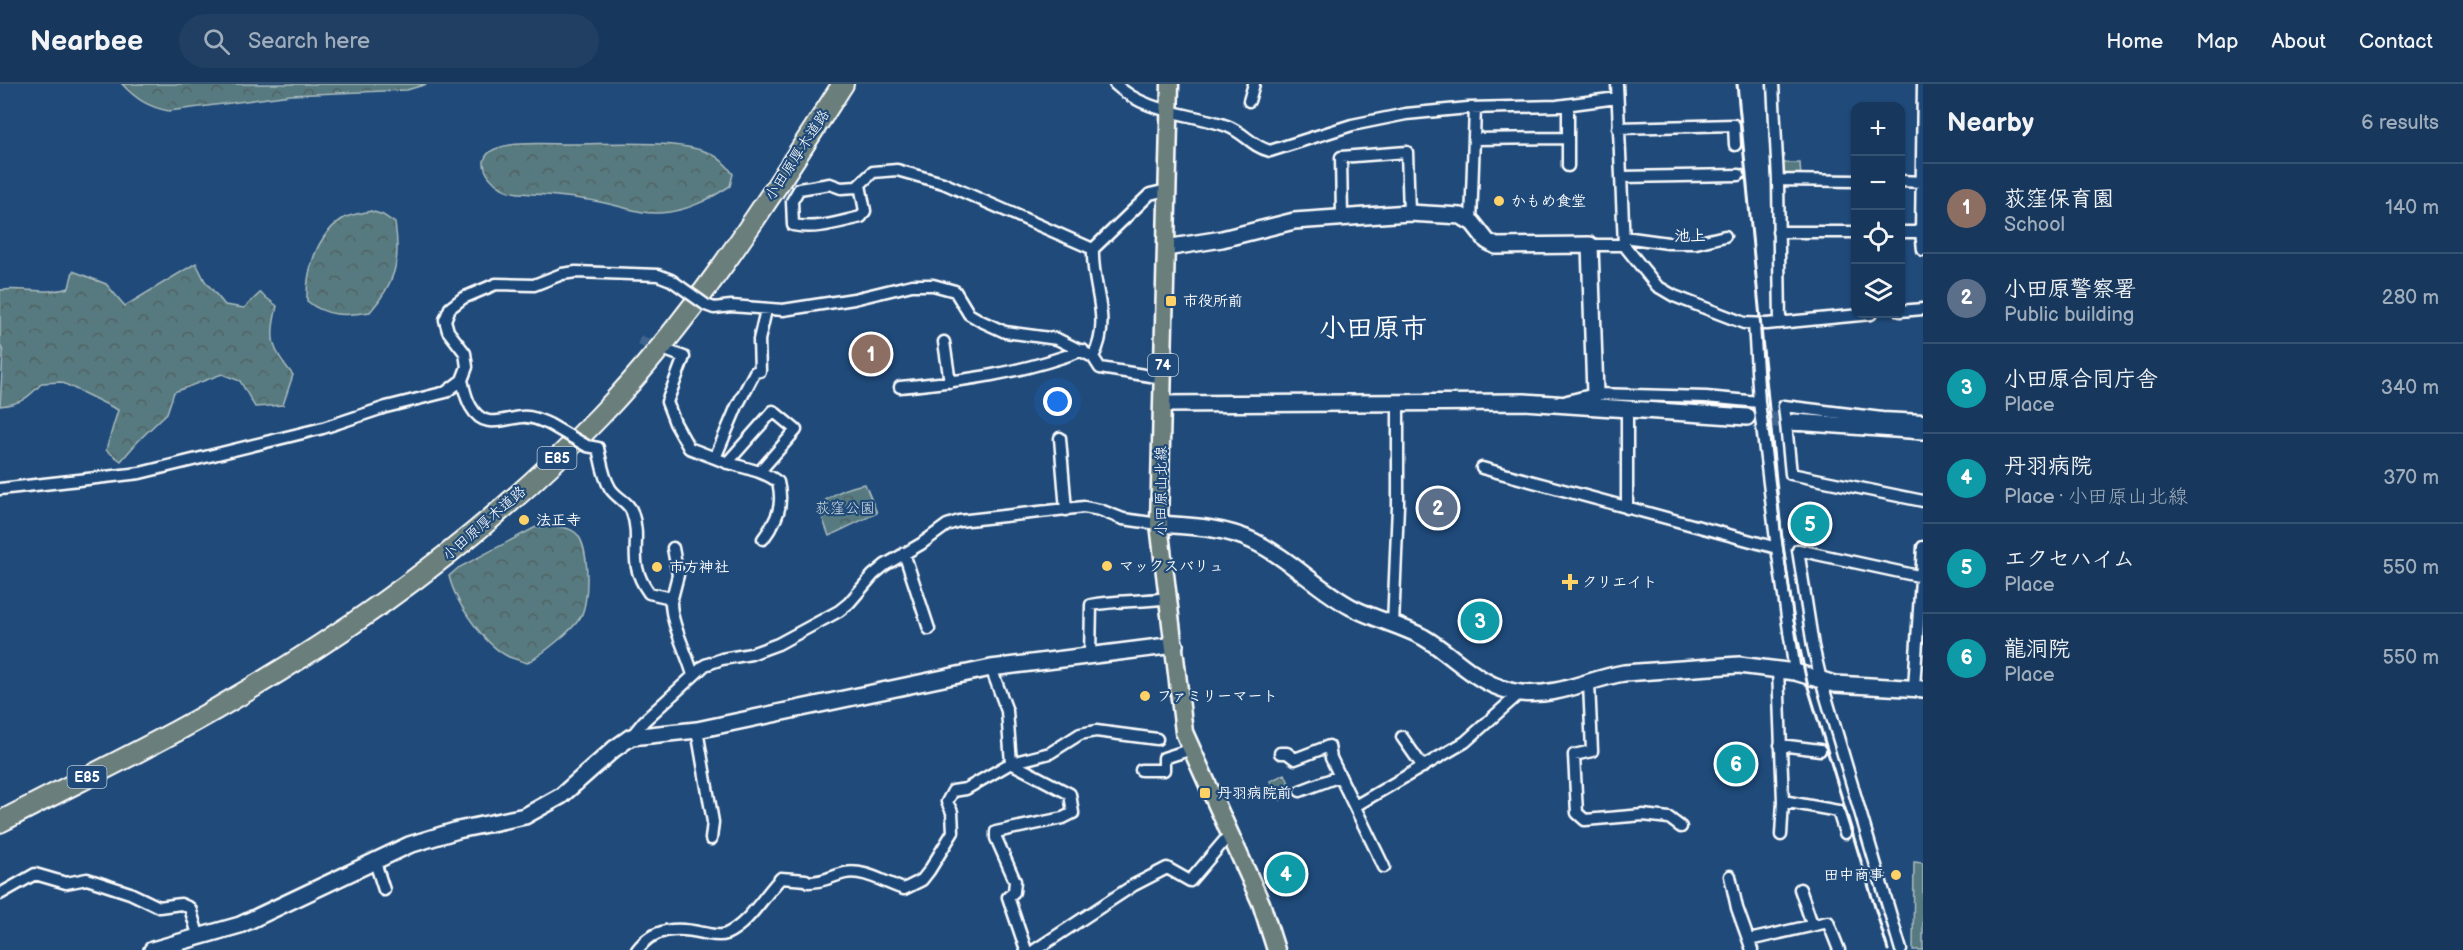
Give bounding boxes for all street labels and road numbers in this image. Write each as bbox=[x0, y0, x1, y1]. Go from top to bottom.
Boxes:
street label: 小田原厚木道路 bbox=[761, 106, 834, 204]
road number: 74 bbox=[1148, 354, 1178, 376]
street label: 小田原山北線 bbox=[1152, 446, 1171, 536]
road number: E85 bbox=[538, 447, 576, 469]
street label: 小田原厚木道路 bbox=[438, 482, 530, 565]
road number: E85 bbox=[68, 766, 106, 788]

